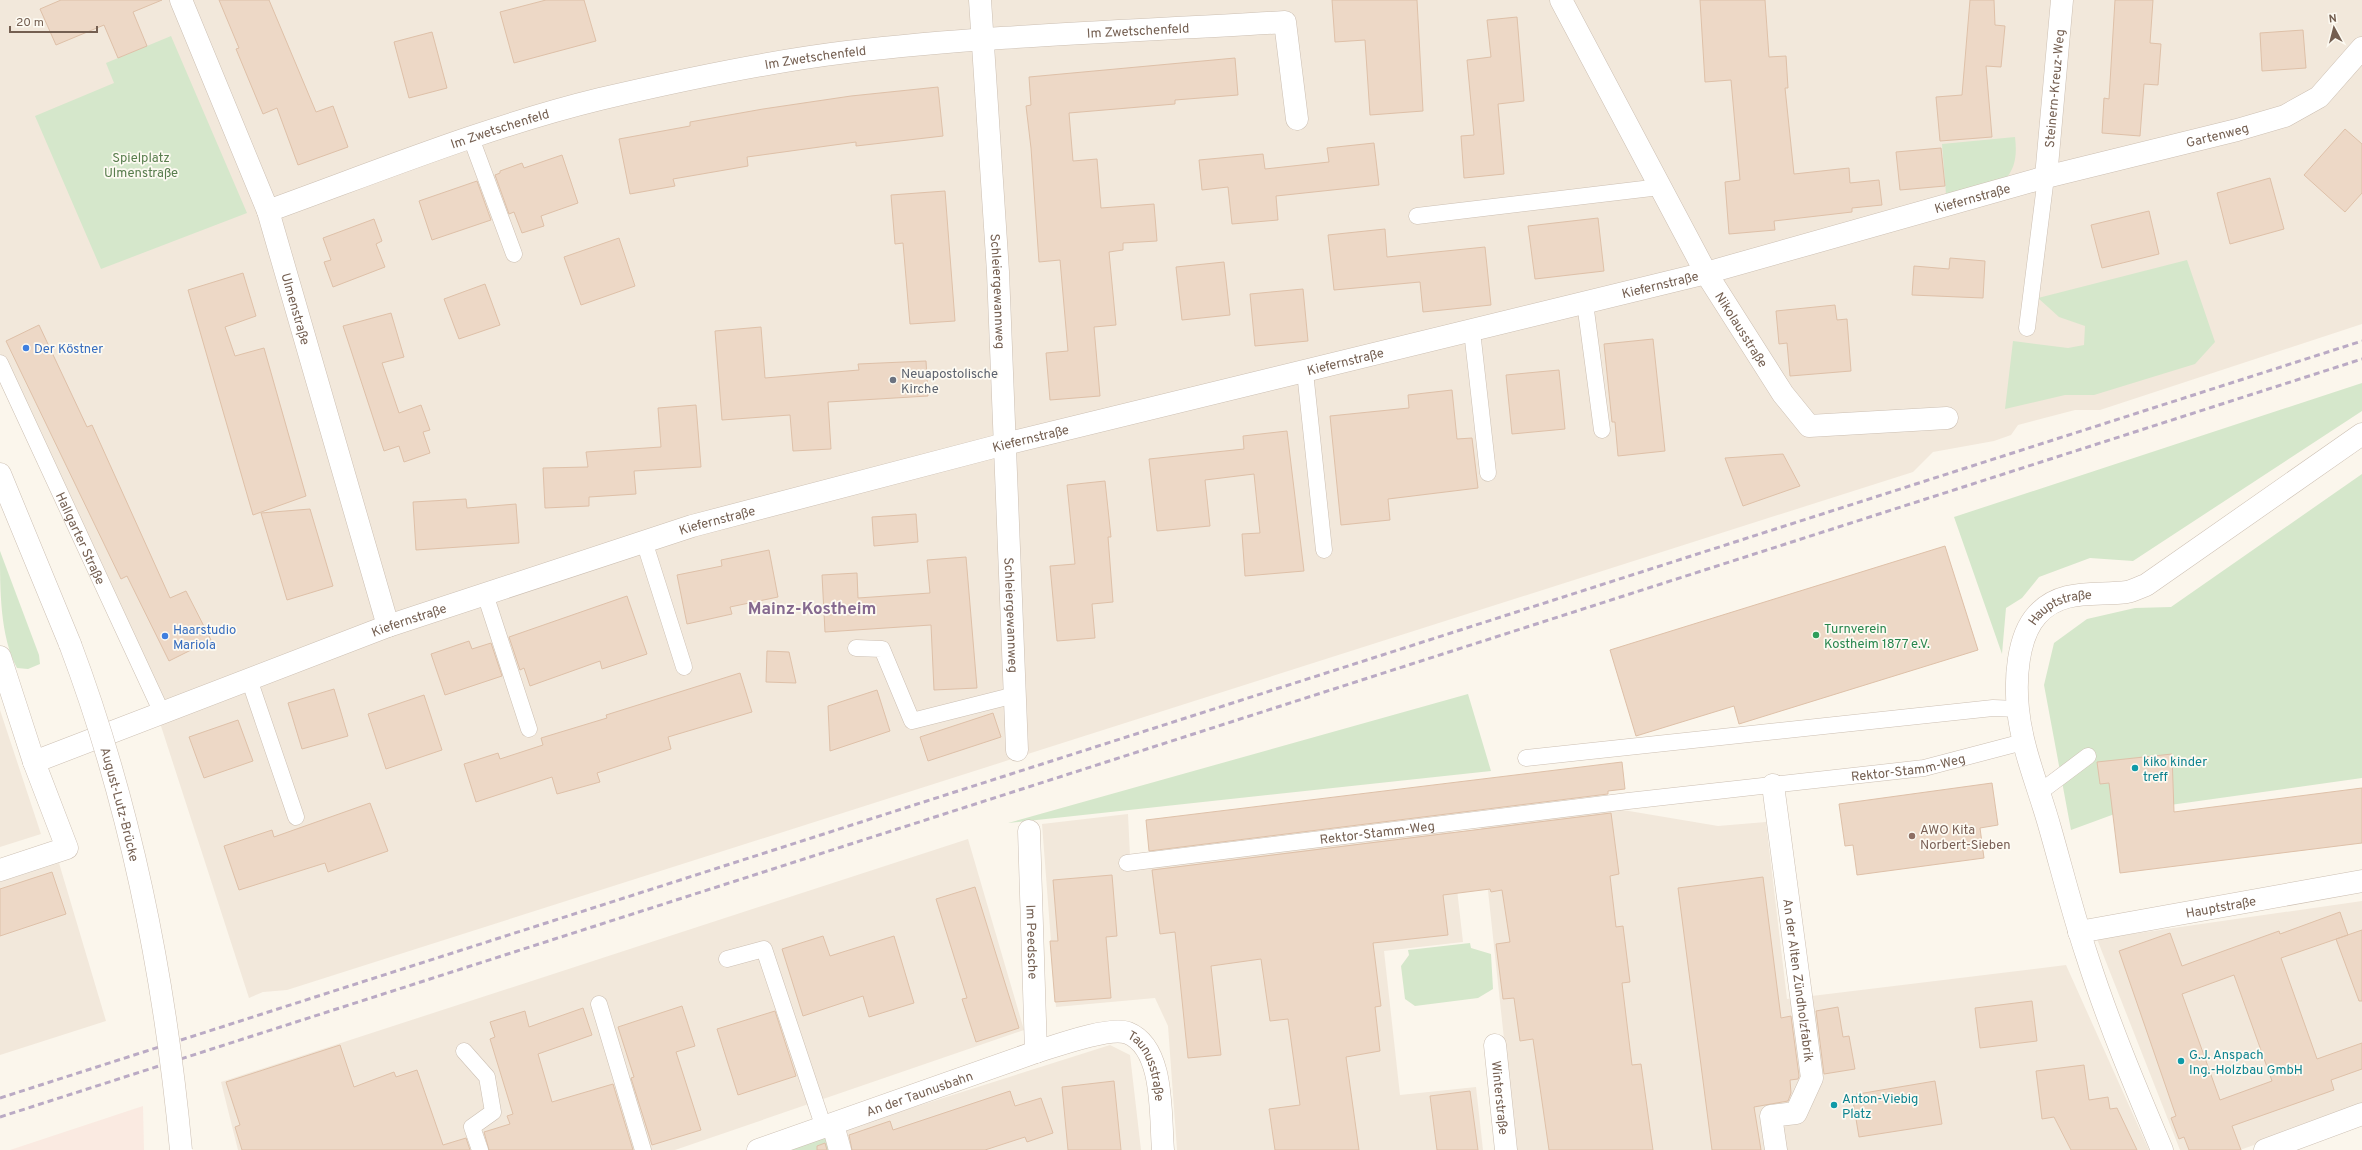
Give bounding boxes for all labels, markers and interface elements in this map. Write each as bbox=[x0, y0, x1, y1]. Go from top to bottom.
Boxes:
scale bar bbox=[10, 8, 97, 34]
north arrow bbox=[2314, 8, 2354, 48]
text: N bbox=[2328, 12, 2338, 26]
text: 20 m bbox=[16, 15, 44, 31]
street label: Im Zwetschenfeld bbox=[1086, 21, 1190, 43]
street label: Steinern-Kreuz-Weg bbox=[2043, 29, 2069, 149]
street label: Im Zwetschenfeld bbox=[763, 44, 867, 74]
street label: Im Zwetschenfeld bbox=[449, 107, 551, 154]
street label: Gartenweg bbox=[2185, 121, 2251, 152]
park label: Spielplatz Ulmenstraße bbox=[104, 151, 178, 182]
street label: Kiefernstraße bbox=[1933, 181, 2013, 218]
street label: Schleiergewannweg bbox=[985, 233, 1007, 350]
street label: Kiefernstraße bbox=[1621, 269, 1700, 303]
street label: Ulmenstraße bbox=[276, 271, 312, 347]
street label: Nikolausstraße bbox=[1710, 290, 1770, 371]
place label: Der Köstner bbox=[34, 342, 103, 358]
marker: Der Köstner bbox=[21, 343, 31, 353]
street label: Kiefernstraße bbox=[1306, 346, 1386, 380]
place label: Neuapostolische Kirche bbox=[901, 367, 998, 398]
marker: Neuapostolische Kirche bbox=[888, 375, 898, 385]
street label: Kiefernstraße bbox=[991, 423, 1071, 457]
street label: Hallgarter Straße bbox=[51, 490, 108, 588]
street label: Kiefernstraße bbox=[677, 504, 757, 540]
street label: Schleiergewannweg bbox=[999, 557, 1020, 673]
street label: Hauptstraße bbox=[2026, 588, 2092, 629]
district label: Mainz-Kostheim bbox=[748, 599, 876, 621]
street label: Kiefernstraße bbox=[370, 601, 449, 642]
place label: Turnverein Kostheim 1877 e.V. bbox=[1824, 622, 1930, 653]
place label: Haarstudio Mariola bbox=[173, 623, 236, 654]
marker: Turnverein Kostheim 1877 e.V. bbox=[1811, 630, 1821, 640]
marker: Haarstudio Mariola bbox=[160, 631, 170, 641]
street label: August-Lutz-Brücke bbox=[95, 746, 141, 863]
street label: Rektor-Stamm-Weg bbox=[1850, 751, 1967, 786]
place label: kiko kinder treff bbox=[2143, 755, 2207, 786]
marker: kiko kinder treff bbox=[2130, 763, 2140, 773]
street label: Rektor-Stamm-Weg bbox=[1319, 819, 1436, 849]
place label: AWO Kita Norbert-Sieben bbox=[1920, 823, 2011, 854]
marker: AWO Kita Norbert-Sieben bbox=[1907, 831, 1917, 841]
street label: Hauptstraße bbox=[2185, 894, 2258, 923]
street label: An der Alten Zündholzfabrik bbox=[1778, 898, 1816, 1063]
street label: Im Peedsche bbox=[1021, 904, 1040, 980]
street label: Taunusstraße bbox=[1124, 1028, 1166, 1102]
place label: G.J. Anspach Ing.-Holzbau GmbH bbox=[2189, 1048, 2303, 1079]
marker: G.J. Anspach Ing.-Holzbau GmbH bbox=[2176, 1056, 2186, 1066]
street label: Winterstraße bbox=[1487, 1060, 1510, 1136]
street label: An der Taunusbahn bbox=[864, 1069, 976, 1121]
place label: Anton-Viebig Platz bbox=[1842, 1092, 1918, 1123]
marker: Anton-Viebig Platz bbox=[1829, 1100, 1839, 1110]

